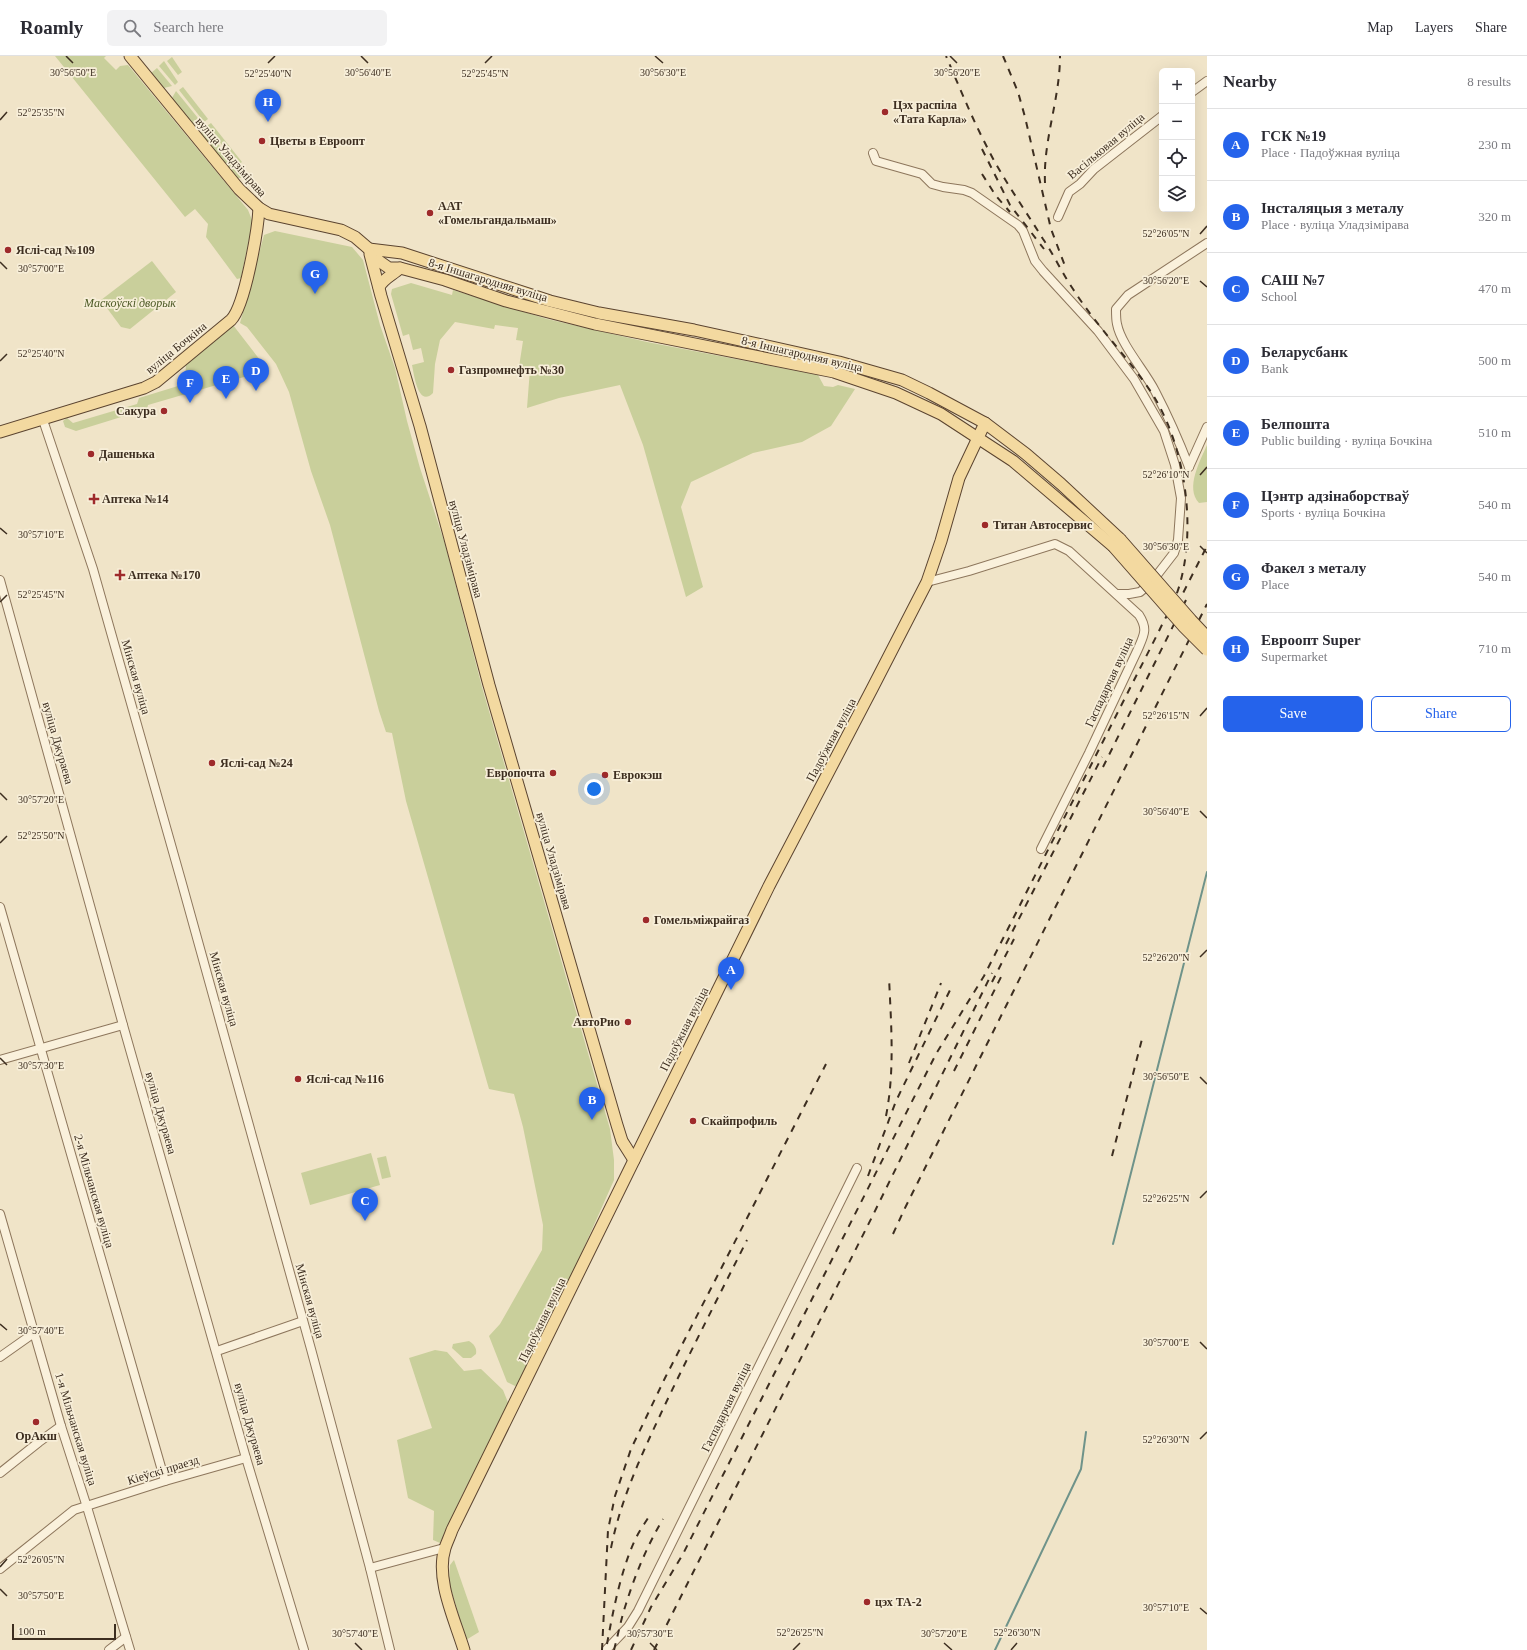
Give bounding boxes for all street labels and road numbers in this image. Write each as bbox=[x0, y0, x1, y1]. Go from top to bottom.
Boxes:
street label: Васільковая вуліца bbox=[1065, 109, 1148, 182]
street label: вуліца Уладзімірава bbox=[193, 114, 270, 200]
street label: 8-я Іншагародняя вуліца bbox=[427, 255, 550, 305]
street label: вуліца Бочкіна bbox=[143, 319, 210, 377]
street label: 8-я Іншагародняя вуліца bbox=[740, 333, 865, 375]
street label: вуліца Уладзімірава bbox=[446, 499, 486, 600]
street label: Гаспадарчая вуліца bbox=[1082, 634, 1136, 729]
street label: Мінская вуліца bbox=[119, 638, 154, 717]
street label: Падоўжная вуліца bbox=[803, 695, 859, 784]
street label: вуліца Джураева bbox=[40, 700, 77, 786]
street label: вуліца Уладзімірава bbox=[533, 811, 575, 912]
street label: Мінская вуліца bbox=[207, 950, 242, 1029]
street label: Падоўжная вуліца bbox=[657, 984, 712, 1073]
street label: вуліца Джураева bbox=[143, 1070, 180, 1156]
street label: 2-я Мільчанская вуліца bbox=[71, 1133, 117, 1250]
street label: Мінская вуліца bbox=[293, 1262, 328, 1341]
street label: Падоўжная вуліца bbox=[515, 1275, 569, 1365]
street label: Гаспадарчая вуліца bbox=[698, 1359, 754, 1454]
street label: 1-я Мільчанская вуліца bbox=[52, 1371, 100, 1488]
street label: вуліца Джураева bbox=[232, 1381, 269, 1467]
street label: Кіеўскі праезд bbox=[126, 1452, 200, 1488]

